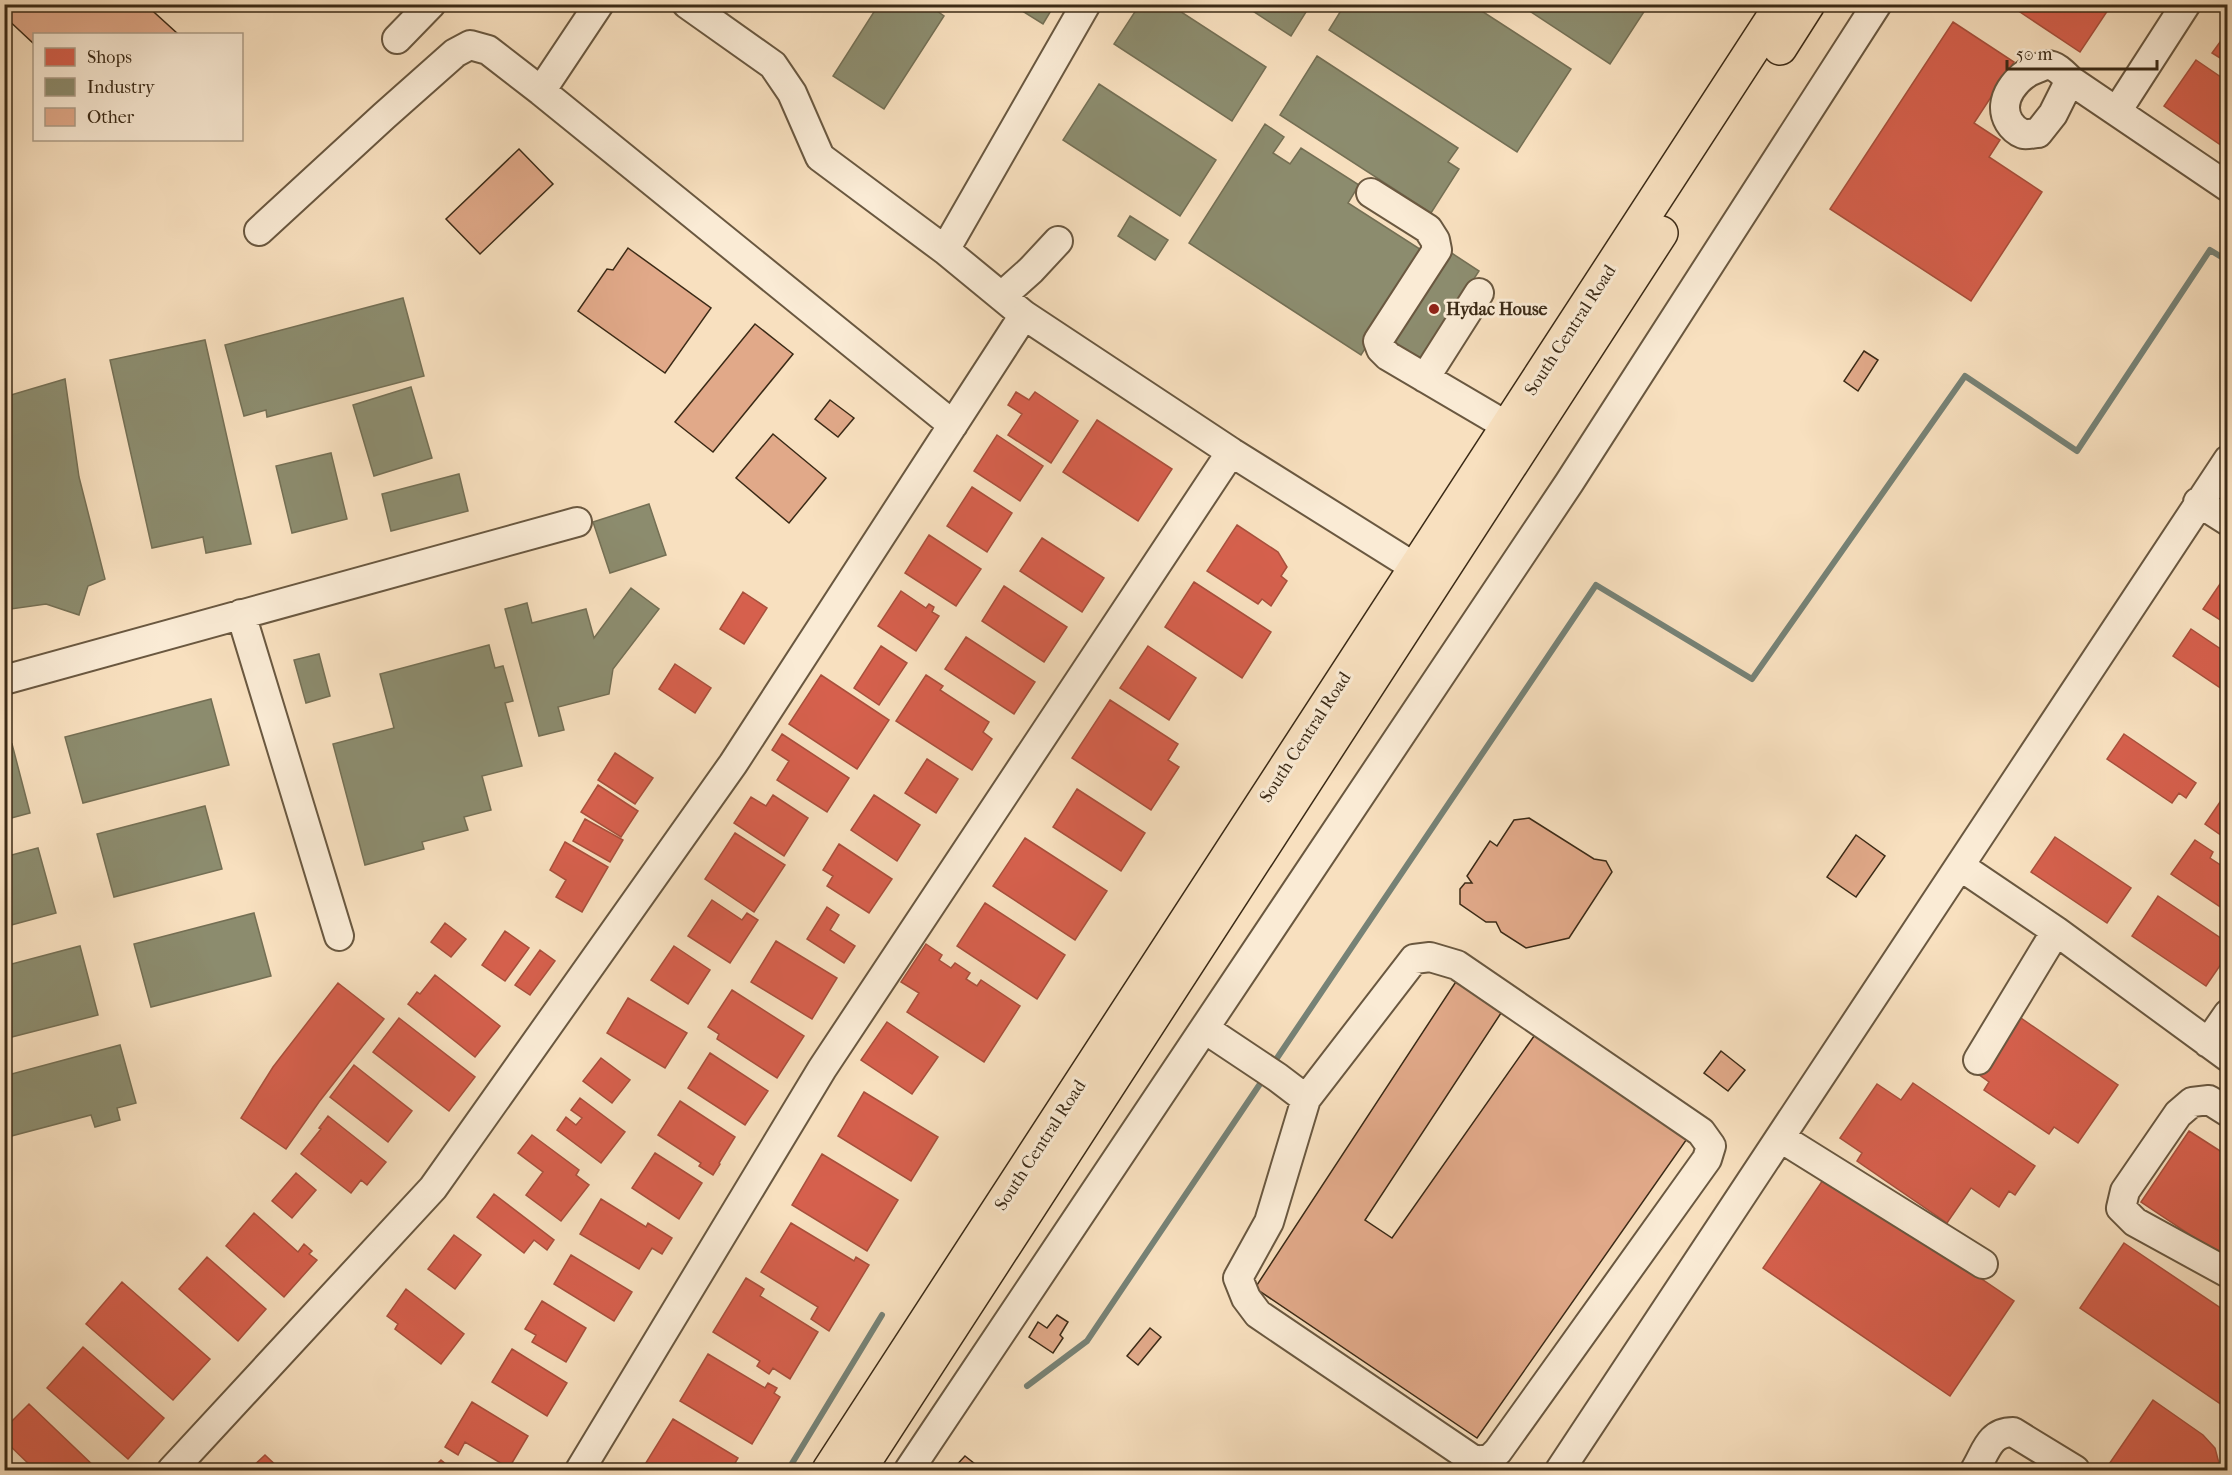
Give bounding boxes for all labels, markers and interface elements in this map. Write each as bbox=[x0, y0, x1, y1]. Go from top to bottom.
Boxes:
legend bbox=[33, 33, 243, 141]
scale bar bbox=[2007, 33, 2157, 71]
text: 50 m bbox=[2016, 44, 2053, 65]
text: Shops bbox=[87, 47, 132, 68]
text: Industry bbox=[87, 77, 156, 98]
text: Other bbox=[87, 107, 135, 128]
street label: South Central Road bbox=[1520, 261, 1621, 399]
place label: Hydac House bbox=[1446, 299, 1548, 320]
marker: Hydac House bbox=[1427, 302, 1441, 316]
street label: South Central Road bbox=[1255, 668, 1356, 806]
street label: South Central Road bbox=[990, 1076, 1091, 1214]

